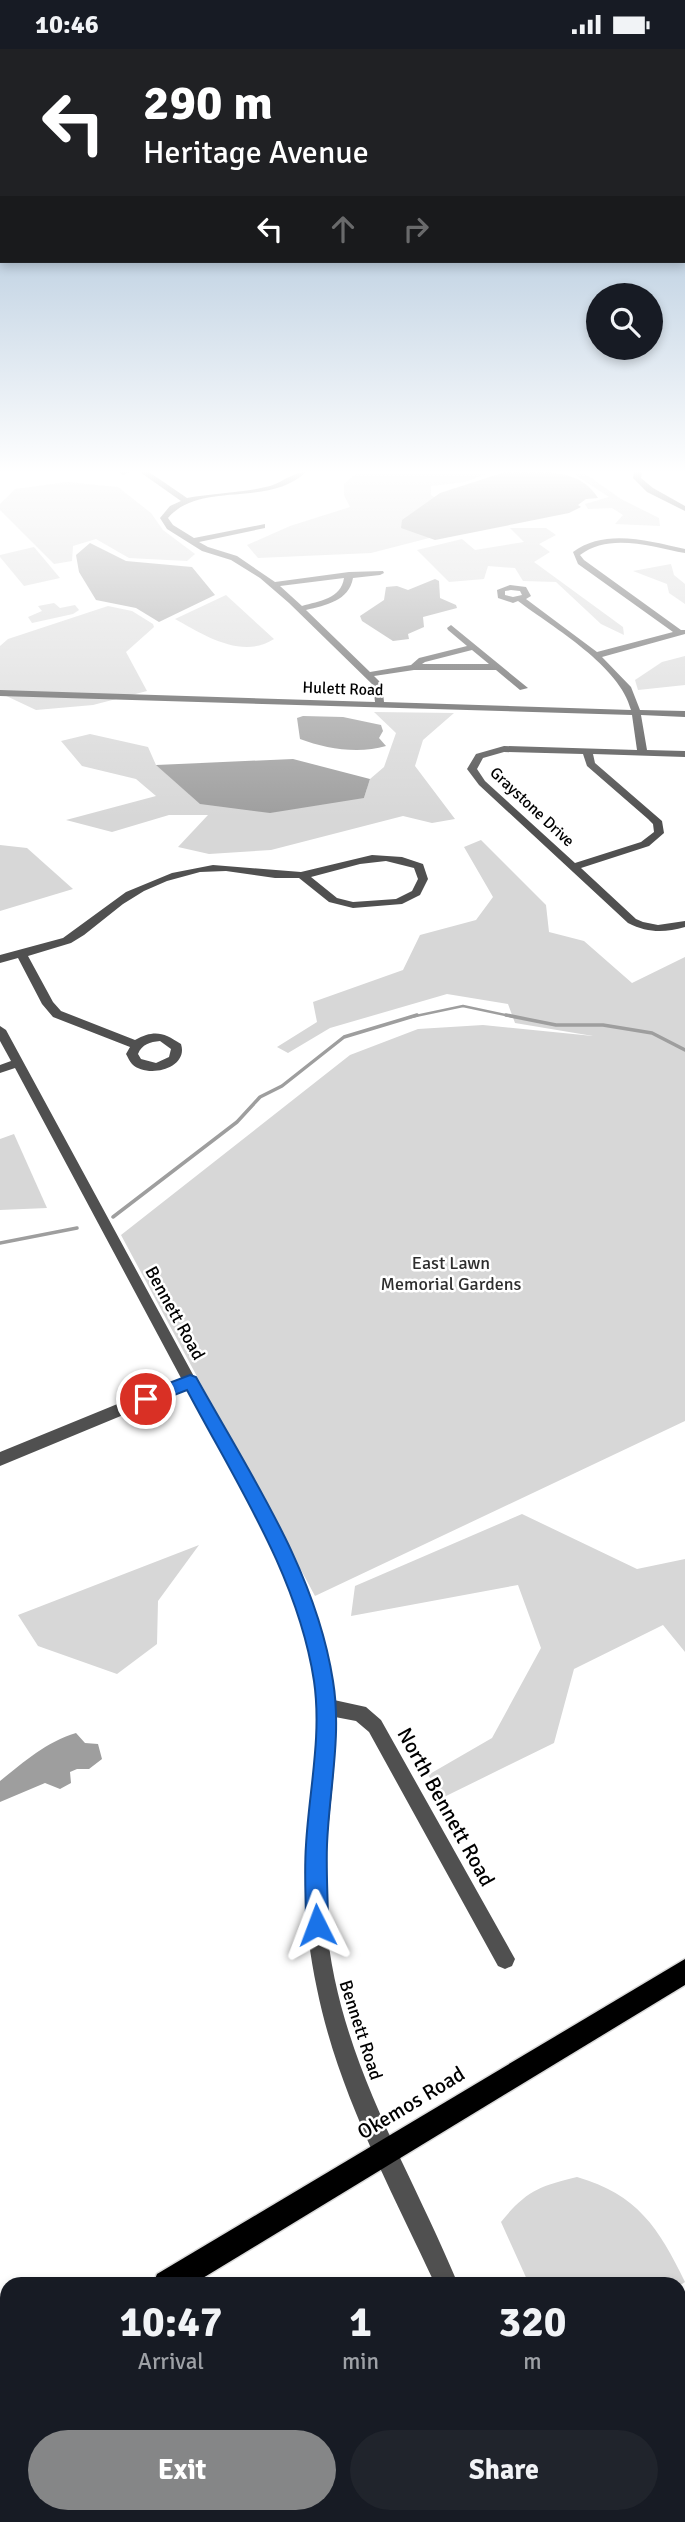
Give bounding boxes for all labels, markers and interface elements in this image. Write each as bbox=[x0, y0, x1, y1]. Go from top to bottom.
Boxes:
text: 10:46 bbox=[35, 9, 99, 41]
text: 290 m bbox=[143, 73, 273, 133]
icon: left bbox=[28, 77, 119, 168]
text: Heritage Avenue bbox=[143, 133, 369, 172]
icon: left bbox=[251, 210, 289, 248]
icon: ahead bbox=[324, 210, 362, 248]
icon: right bbox=[397, 210, 435, 248]
map controls bbox=[586, 283, 663, 360]
button: search bbox=[586, 283, 663, 360]
street label: Hulett Road bbox=[302, 678, 384, 700]
street label: Graystone Drive bbox=[486, 763, 578, 851]
park label: East Lawn Memorial Gardens bbox=[381, 1252, 522, 1295]
street label: Bennett Road bbox=[140, 1262, 210, 1364]
pin bbox=[116, 1369, 176, 1429]
icon: arrive bbox=[127, 1380, 165, 1418]
street label: North Bennett Road bbox=[392, 1723, 500, 1891]
position arrow bbox=[280, 1888, 354, 1962]
street label: Bennett Road bbox=[335, 1977, 387, 2083]
street label: Okemos Road bbox=[353, 2061, 469, 2145]
text: 10:47 bbox=[119, 2297, 223, 2348]
text: 1 bbox=[349, 2297, 372, 2348]
text: 320 bbox=[498, 2297, 567, 2348]
text: Arrival bbox=[138, 2347, 204, 2376]
text: min bbox=[342, 2347, 379, 2376]
text: m bbox=[523, 2347, 542, 2376]
button: Exit bbox=[28, 2430, 336, 2510]
button: Share bbox=[350, 2430, 658, 2510]

